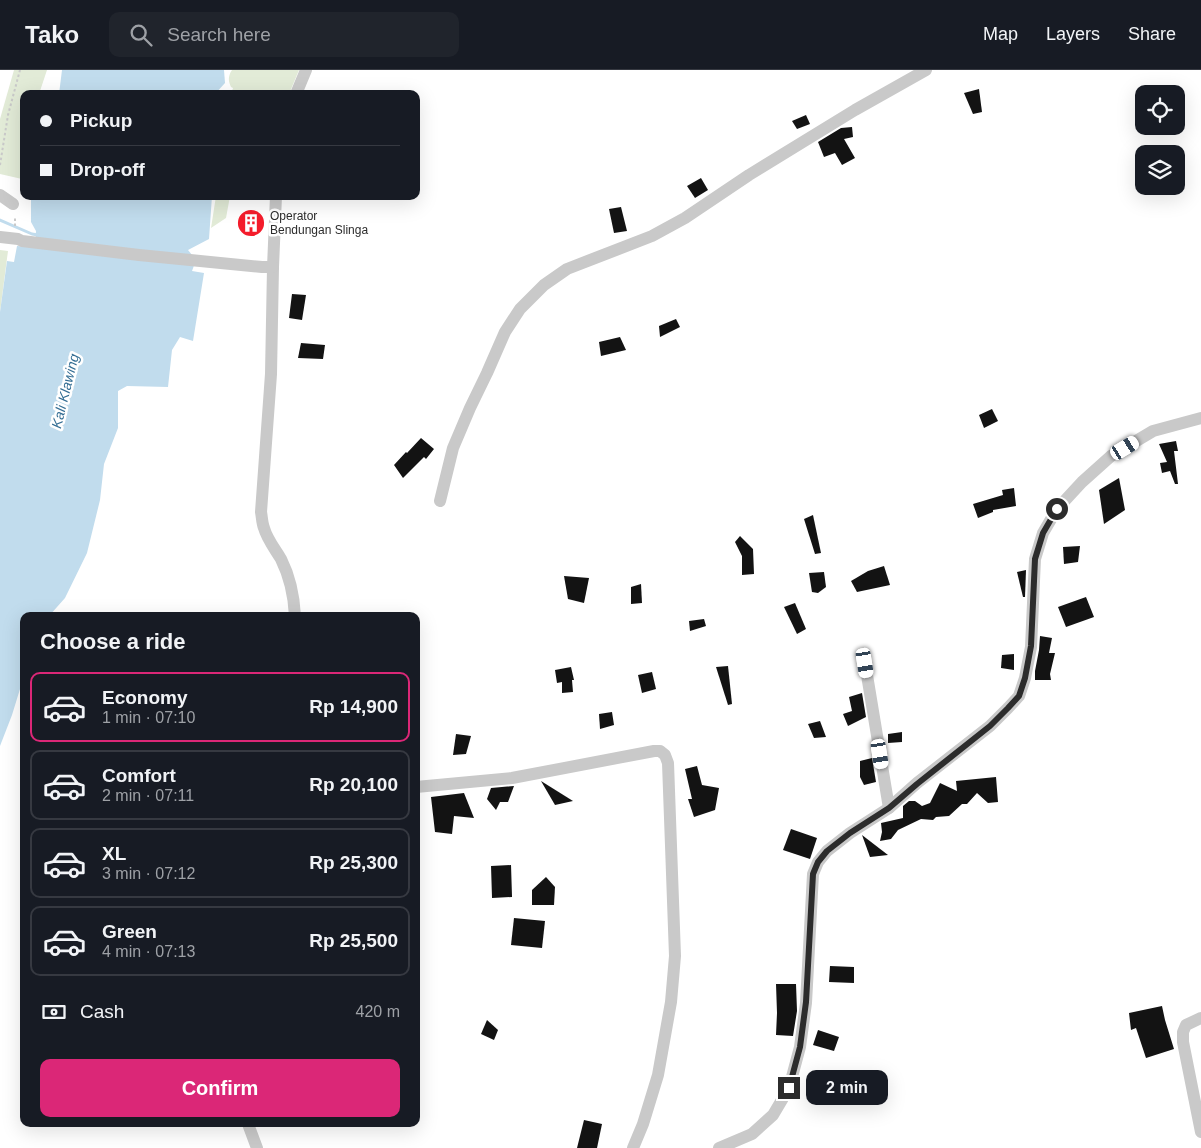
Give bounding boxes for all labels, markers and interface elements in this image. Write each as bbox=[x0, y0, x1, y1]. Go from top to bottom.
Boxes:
search box bbox=[109, 12, 459, 57]
text: Tako bbox=[25, 21, 79, 48]
icon: search bbox=[127, 21, 155, 49]
text: Search here bbox=[167, 24, 271, 45]
text: Map bbox=[983, 24, 1018, 44]
text: Layers bbox=[1046, 24, 1100, 44]
text: Share bbox=[1128, 24, 1176, 44]
map controls bbox=[1135, 85, 1185, 195]
button: locate bbox=[1135, 85, 1185, 135]
text: Pickup bbox=[70, 110, 132, 131]
button: layers bbox=[1135, 145, 1185, 195]
text: Drop-off bbox=[70, 159, 145, 180]
building icon: Operator Bendungan Slinga bbox=[236, 208, 266, 238]
place label: Operator Bendungan Slinga bbox=[270, 209, 368, 237]
water label: Kali Klawing bbox=[48, 352, 82, 430]
car bbox=[1108, 434, 1141, 462]
route start bbox=[1046, 498, 1068, 520]
text: Choose a ride bbox=[40, 629, 185, 654]
car bbox=[855, 647, 874, 679]
icon: car bbox=[42, 685, 87, 730]
text: Economy bbox=[102, 687, 188, 708]
text: Rp 14,900 bbox=[309, 696, 398, 717]
text: 1 min · 07:10 bbox=[102, 709, 195, 726]
car bbox=[870, 738, 889, 770]
icon: car bbox=[42, 763, 87, 808]
text: Comfort bbox=[102, 765, 176, 786]
text: Rp 20,100 bbox=[309, 774, 398, 795]
text: 2 min · 07:11 bbox=[102, 787, 194, 804]
icon: car bbox=[42, 841, 87, 886]
text: XL bbox=[102, 843, 126, 864]
text: Rp 25,300 bbox=[309, 852, 398, 873]
text: 3 min · 07:12 bbox=[102, 865, 195, 882]
icon: car bbox=[42, 919, 87, 964]
text: Green bbox=[102, 921, 157, 942]
text: Rp 25,500 bbox=[309, 930, 398, 951]
text: 4 min · 07:13 bbox=[102, 943, 195, 960]
icon: cash bbox=[40, 998, 68, 1026]
text: Cash bbox=[80, 1001, 124, 1022]
text: 420 m bbox=[356, 1003, 400, 1020]
button: Confirm bbox=[40, 1059, 400, 1117]
callout: 2 min bbox=[806, 1070, 889, 1106]
route end bbox=[778, 1077, 800, 1099]
text: 2 min bbox=[826, 1079, 868, 1096]

